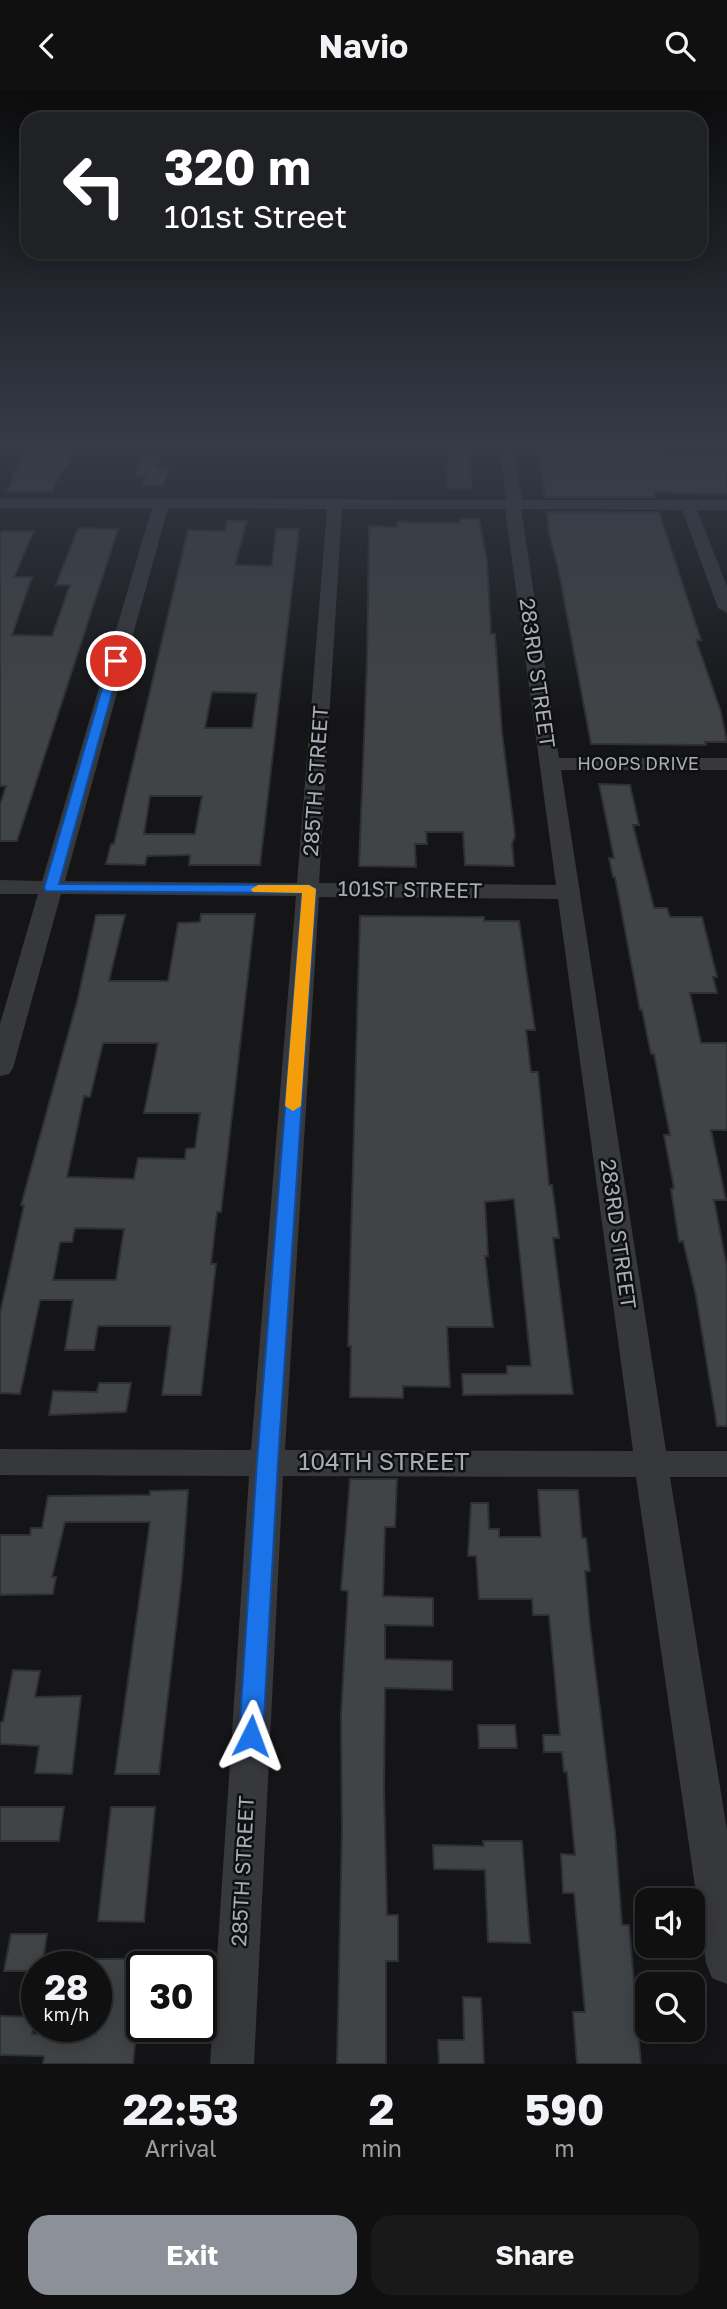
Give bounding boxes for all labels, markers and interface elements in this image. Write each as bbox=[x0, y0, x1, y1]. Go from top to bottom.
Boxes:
icon: back bbox=[28, 27, 66, 65]
text: Navio bbox=[319, 27, 408, 65]
icon: search bbox=[661, 27, 699, 65]
text: 320 m bbox=[164, 137, 311, 196]
icon: left bbox=[49, 140, 140, 231]
text: 101st Street bbox=[164, 197, 347, 235]
street label: 283RD STREET bbox=[515, 596, 561, 749]
pin bbox=[86, 631, 146, 691]
icon: arrive bbox=[97, 642, 135, 680]
street label: 285TH STREET bbox=[297, 705, 333, 857]
street label: HOOPS DRIVE bbox=[577, 752, 699, 774]
street label: 101ST STREET bbox=[338, 875, 482, 903]
street label: 283RD STREET bbox=[596, 1157, 642, 1310]
street label: 104TH STREET bbox=[299, 1446, 470, 1475]
position arrow bbox=[214, 1699, 288, 1773]
street label: 285TH STREET bbox=[225, 1795, 259, 1947]
map controls bbox=[635, 1888, 705, 2042]
button: sound bbox=[635, 1888, 705, 1958]
speed limit sign: 30 bbox=[126, 1951, 217, 2042]
text: 28 bbox=[45, 1966, 88, 2008]
button: search bbox=[635, 1972, 705, 2042]
text: km/h bbox=[44, 2003, 89, 2025]
text: 22:53 bbox=[123, 2084, 239, 2134]
text: 2 bbox=[369, 2084, 394, 2134]
text: 590 bbox=[525, 2084, 604, 2134]
text: Arrival bbox=[145, 2134, 217, 2162]
text: min bbox=[361, 2134, 402, 2162]
text: m bbox=[554, 2134, 575, 2162]
button: Exit bbox=[28, 2215, 357, 2295]
button: Share bbox=[371, 2215, 699, 2295]

